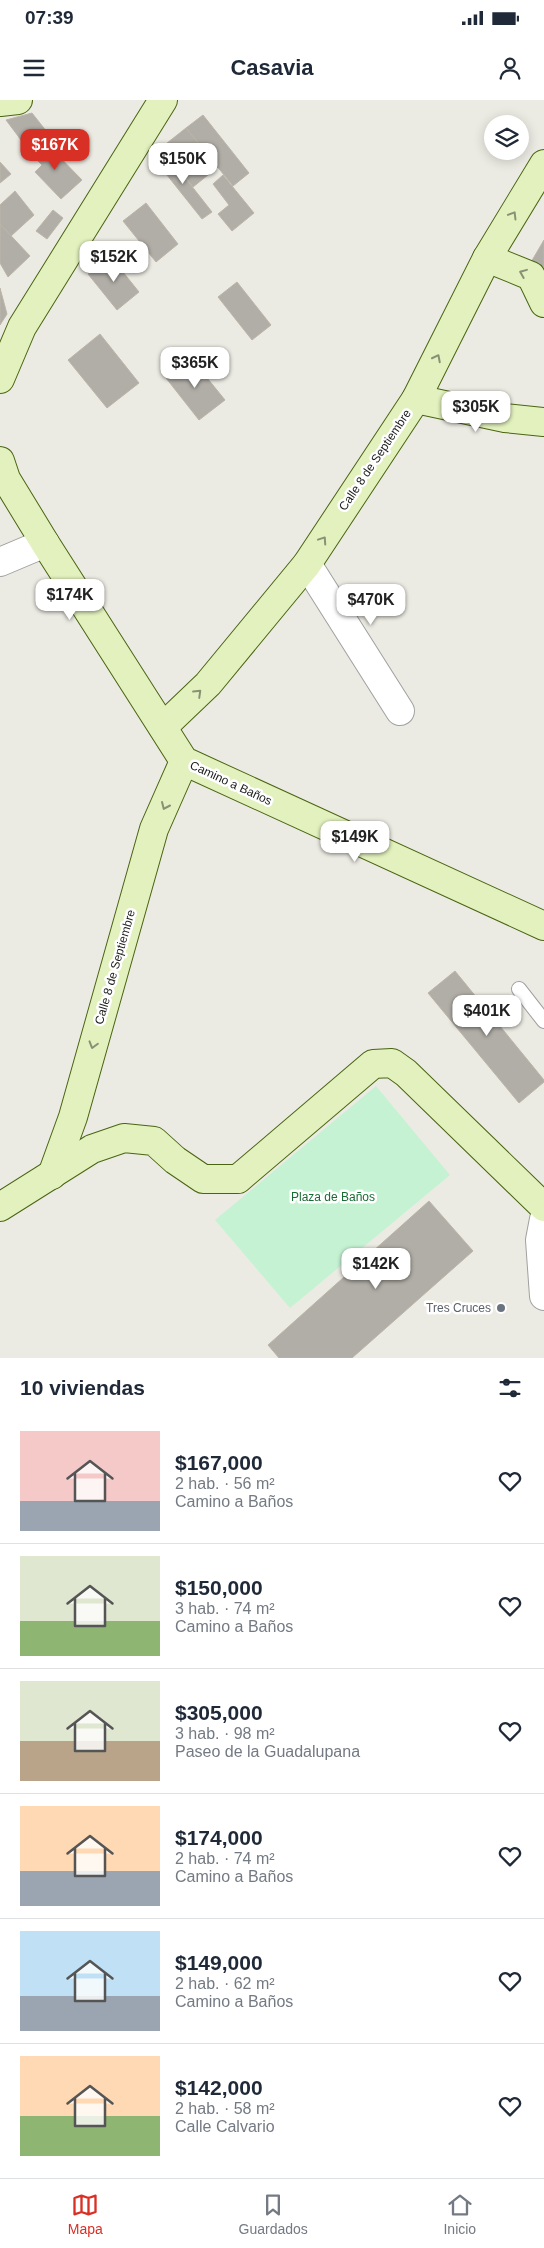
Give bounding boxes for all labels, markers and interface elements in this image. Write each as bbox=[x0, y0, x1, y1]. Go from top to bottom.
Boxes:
text: 07:39 bbox=[25, 7, 74, 28]
icon: menu bbox=[20, 54, 48, 82]
icon: person bbox=[496, 54, 524, 82]
text: Casavia bbox=[230, 55, 314, 80]
map controls bbox=[484, 115, 529, 160]
button: layers bbox=[484, 115, 529, 160]
pin: $167K bbox=[20, 128, 90, 171]
text: $167K bbox=[31, 136, 79, 153]
pin: $150K bbox=[148, 142, 218, 185]
text: $150K bbox=[159, 150, 207, 167]
one-way arrow bbox=[507, 211, 517, 220]
pin: $152K bbox=[79, 240, 149, 283]
text: $152K bbox=[90, 248, 138, 265]
one-way arrow bbox=[519, 268, 528, 279]
pin: $365K bbox=[160, 346, 230, 389]
text: $365K bbox=[171, 354, 219, 371]
one-way arrow bbox=[431, 354, 441, 363]
pin: $305K bbox=[441, 390, 511, 433]
text: $305K bbox=[452, 398, 500, 415]
street label: Calle 8 de Septiembre bbox=[336, 407, 414, 513]
one-way arrow bbox=[317, 536, 326, 546]
pin: $174K bbox=[35, 578, 105, 621]
pin: $470K bbox=[336, 584, 406, 626]
text: $174K bbox=[46, 586, 94, 603]
text: $470K bbox=[347, 591, 395, 608]
one-way arrow bbox=[193, 690, 202, 699]
street label: Camino a Baños bbox=[188, 758, 274, 808]
one-way arrow bbox=[160, 801, 171, 810]
pin: $149K bbox=[320, 820, 390, 863]
text: $149K bbox=[331, 828, 379, 845]
street label: Calle 8 de Septiembre bbox=[92, 908, 138, 1026]
pin: $401K bbox=[452, 994, 522, 1037]
text: $401K bbox=[463, 1002, 511, 1019]
one-way arrow bbox=[88, 1041, 99, 1050]
park label: Plaza de Baños bbox=[291, 1190, 375, 1204]
pin: $142K bbox=[341, 1248, 411, 1290]
text: $142K bbox=[352, 1255, 400, 1272]
place label: Tres Cruces bbox=[426, 1301, 491, 1315]
marker: Tres Cruces bbox=[495, 1302, 507, 1314]
icon: filters bbox=[496, 1374, 524, 1402]
text: 10 viviendas bbox=[20, 1376, 145, 1399]
icon: home bbox=[60, 1451, 120, 1511]
text: $167,000 bbox=[175, 1451, 263, 1474]
icon: heart bbox=[496, 1467, 524, 1495]
text: 2 hab. · 56 m² bbox=[175, 1475, 275, 1492]
text: Camino a Baños bbox=[175, 1493, 293, 1510]
icon: home bbox=[60, 1576, 120, 1636]
text: $150,000 bbox=[175, 1576, 263, 1599]
icon: heart bbox=[496, 1592, 524, 1620]
text: 3 hab. · 74 m² bbox=[175, 1600, 275, 1617]
text: Camino a Baños bbox=[175, 1618, 293, 1635]
icon: home bbox=[60, 1701, 120, 1761]
text: $305,000 bbox=[175, 1701, 263, 1724]
icon: heart bbox=[496, 1717, 524, 1745]
text: 3 hab. · 98 m² bbox=[175, 1725, 275, 1742]
text: Paseo de la Guadalupana bbox=[175, 1743, 360, 1760]
icon: home bbox=[60, 1826, 120, 1886]
text: $174,000 bbox=[175, 1826, 263, 1849]
icon: heart bbox=[496, 1842, 524, 1870]
text: 2 hab. · 74 m² bbox=[175, 1850, 275, 1867]
text: Camino a Baños bbox=[175, 1868, 293, 1885]
icon: home bbox=[60, 1951, 120, 2011]
text: $149,000 bbox=[175, 1951, 263, 1974]
icon: heart bbox=[496, 1967, 524, 1995]
text: 2 hab. · 62 m² bbox=[175, 1975, 275, 1992]
text: Camino a Baños bbox=[175, 1993, 293, 2010]
icon: home bbox=[60, 2076, 120, 2136]
text: $142,000 bbox=[175, 2076, 263, 2099]
icon: heart bbox=[496, 2092, 524, 2120]
text: 2 hab. · 58 m² bbox=[175, 2100, 275, 2117]
text: Calle Calvario bbox=[175, 2118, 275, 2135]
tab: Mapa bbox=[68, 2191, 103, 2237]
tab: Guardados bbox=[239, 2191, 308, 2237]
tab: Inicio bbox=[443, 2191, 476, 2237]

